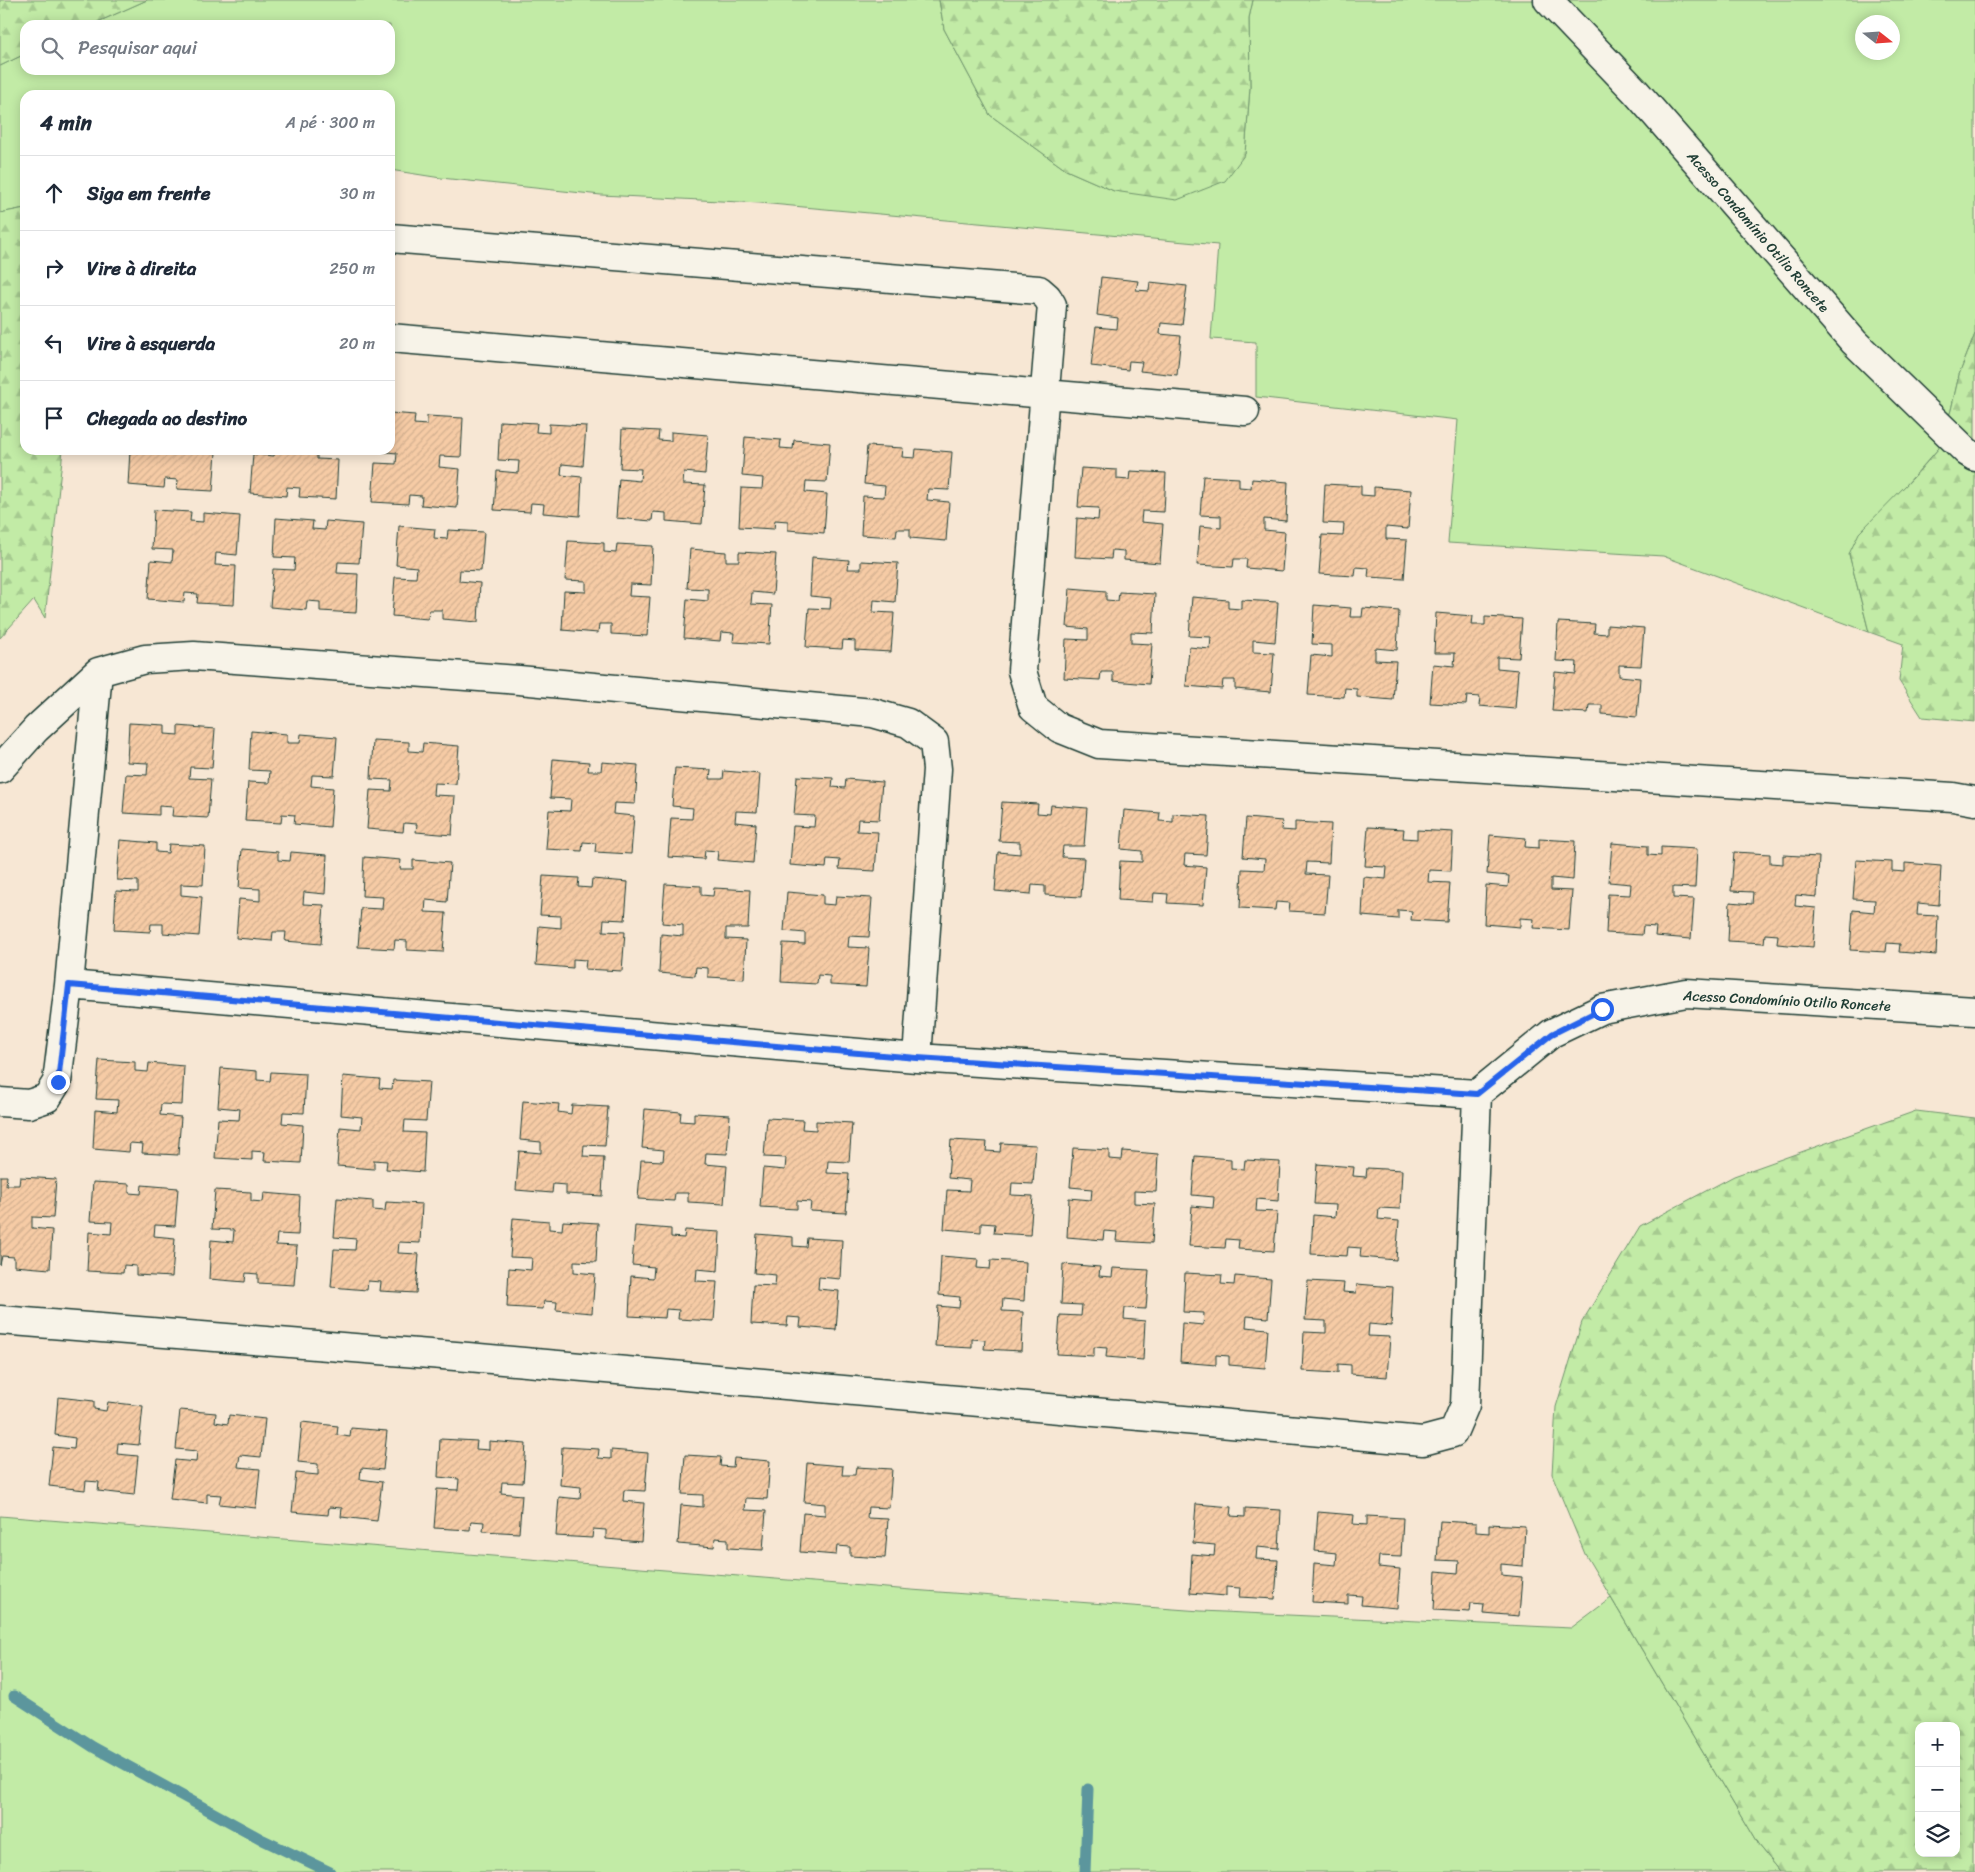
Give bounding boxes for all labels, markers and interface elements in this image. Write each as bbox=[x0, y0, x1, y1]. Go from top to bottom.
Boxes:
north arrow bbox=[1855, 15, 1900, 60]
search box bbox=[20, 20, 395, 75]
text: Pesquisar aqui bbox=[78, 31, 197, 64]
icon: search bbox=[38, 34, 66, 62]
text: 4 min bbox=[40, 104, 92, 142]
text: A pé · 300 m bbox=[286, 108, 375, 137]
street label: Acesso Condomínio Otilio Roncete bbox=[1680, 145, 1836, 319]
text: Siga em frente bbox=[87, 177, 210, 210]
icon: ahead bbox=[40, 179, 68, 207]
text: 30 m bbox=[340, 179, 375, 208]
text: Vire à direita bbox=[87, 252, 196, 285]
icon: right bbox=[40, 254, 68, 282]
text: 250 m bbox=[329, 254, 375, 283]
text: Vire à esquerda bbox=[87, 327, 215, 360]
icon: left bbox=[40, 329, 68, 357]
text: 20 m bbox=[339, 329, 375, 358]
text: Chegada ao destino bbox=[87, 402, 247, 435]
icon: arrive bbox=[40, 404, 68, 432]
street label: Acesso Condomínio Otilio Roncete bbox=[1682, 983, 1892, 1019]
route start bbox=[1591, 998, 1614, 1021]
route end bbox=[47, 1071, 70, 1094]
map controls bbox=[1915, 1722, 1960, 1857]
button: + bbox=[1915, 1722, 1960, 1767]
button: − bbox=[1915, 1767, 1960, 1812]
button: layers bbox=[1915, 1812, 1960, 1857]

